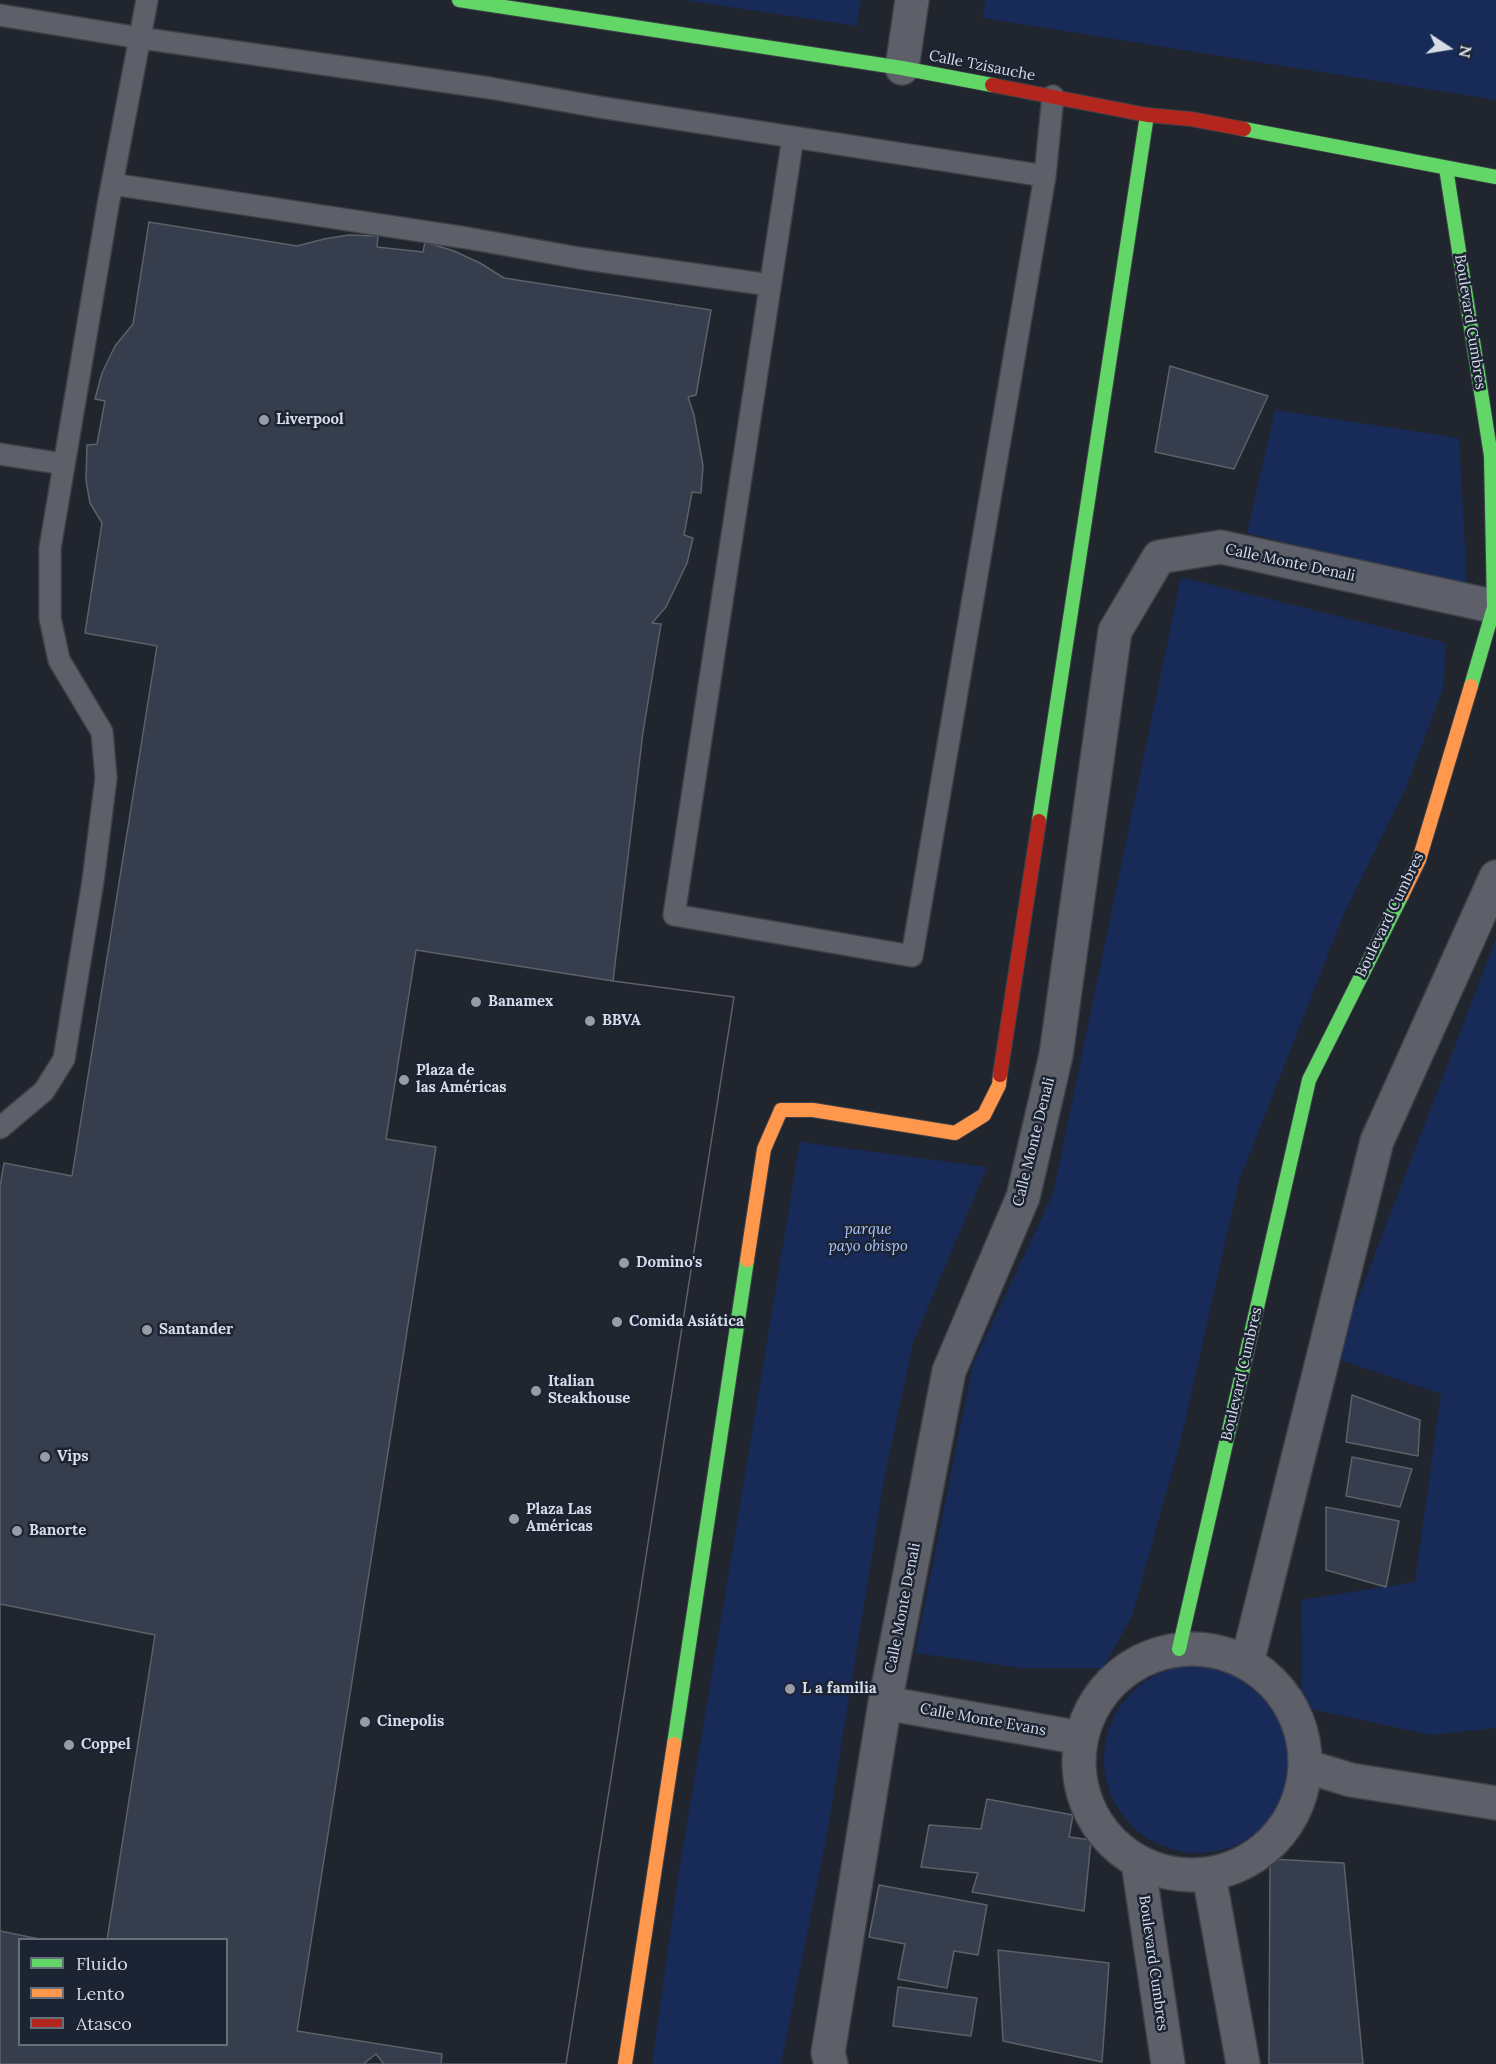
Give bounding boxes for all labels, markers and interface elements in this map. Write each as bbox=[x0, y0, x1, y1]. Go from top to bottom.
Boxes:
north arrow bbox=[1418, 18, 1478, 78]
text: N bbox=[1455, 44, 1477, 60]
street label: Calle Tzisauche bbox=[927, 47, 1037, 85]
street label: Boulevard Cumbres bbox=[1450, 253, 1490, 391]
place label: Liverpool bbox=[276, 411, 344, 429]
marker: Liverpool bbox=[257, 413, 271, 427]
street label: Calle Monte Denali bbox=[1223, 540, 1357, 586]
street label: Boulevard Cumbres bbox=[1352, 850, 1428, 980]
place label: Banamex bbox=[488, 993, 553, 1011]
marker: Banamex bbox=[469, 995, 483, 1009]
place label: BBVA bbox=[602, 1012, 641, 1030]
marker: BBVA bbox=[583, 1014, 597, 1028]
place label: Plaza de las Américas bbox=[416, 1062, 507, 1097]
marker: Plaza de las Américas bbox=[397, 1073, 411, 1087]
street label: Calle Monte Denali bbox=[1009, 1076, 1059, 1208]
park label: parque payo obispo bbox=[828, 1221, 908, 1256]
place label: Domino's bbox=[636, 1254, 702, 1272]
marker: Domino's bbox=[617, 1256, 631, 1270]
street label: Boulevard Cumbres bbox=[1218, 1305, 1266, 1443]
place label: Comida Asiática bbox=[629, 1313, 744, 1331]
marker: Comida Asiática bbox=[610, 1315, 624, 1329]
place label: Santander bbox=[159, 1321, 233, 1339]
marker: Santander bbox=[140, 1323, 154, 1337]
place label: Italian Steakhouse bbox=[548, 1373, 630, 1408]
marker: Italian Steakhouse bbox=[529, 1384, 543, 1398]
place label: Vips bbox=[57, 1448, 88, 1466]
marker: Vips bbox=[38, 1450, 52, 1464]
place label: Plaza Las Américas bbox=[526, 1501, 593, 1536]
marker: Plaza Las Américas bbox=[507, 1512, 521, 1526]
place label: Banorte bbox=[29, 1522, 86, 1540]
marker: Banorte bbox=[10, 1524, 24, 1538]
street label: Calle Monte Denali bbox=[882, 1541, 924, 1675]
place label: L a familia bbox=[802, 1680, 877, 1698]
marker: L a familia bbox=[783, 1682, 797, 1696]
street label: Calle Monte Evans bbox=[918, 1700, 1048, 1740]
place label: Cinepolis bbox=[377, 1713, 444, 1731]
marker: Cinepolis bbox=[358, 1715, 372, 1729]
place label: Coppel bbox=[81, 1736, 131, 1754]
marker: Coppel bbox=[62, 1738, 76, 1752]
street label: Boulevard Cumbres bbox=[1135, 1894, 1171, 2032]
legend bbox=[18, 1938, 228, 2046]
text: Fluido bbox=[76, 1952, 128, 1975]
text: Lento bbox=[76, 1982, 124, 2005]
text: Atasco bbox=[76, 2012, 132, 2035]

